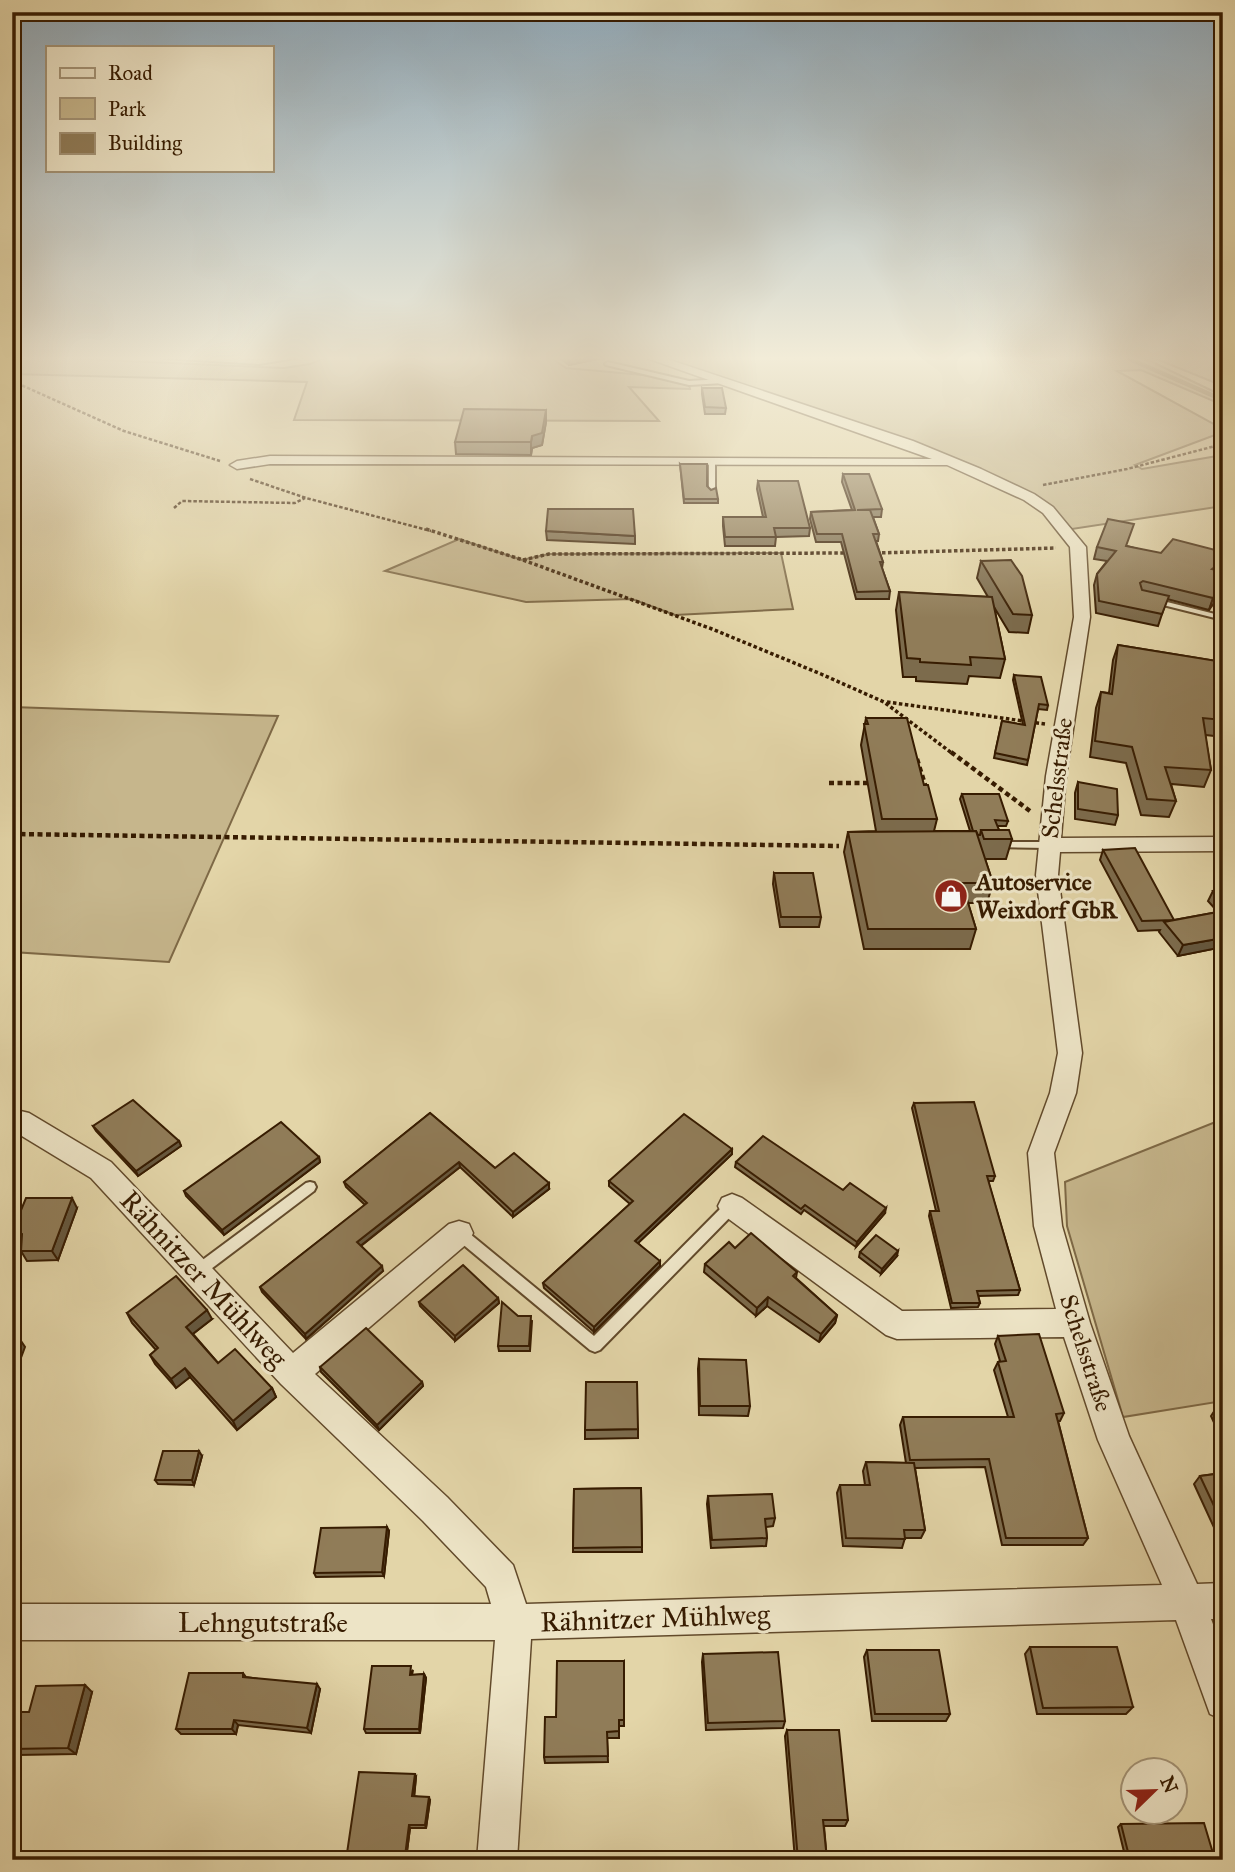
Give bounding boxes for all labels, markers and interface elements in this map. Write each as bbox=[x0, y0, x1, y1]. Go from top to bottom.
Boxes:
legend bbox=[46, 46, 273, 172]
text: Road bbox=[108, 60, 153, 86]
text: Park bbox=[108, 96, 146, 122]
text: Building bbox=[108, 130, 182, 156]
street label: Schelsstraße bbox=[1035, 716, 1079, 840]
place label: Autoservice Weixdorf GbR bbox=[974, 867, 1118, 925]
shop icon: Autoservice Weixdorf GbR bbox=[932, 877, 970, 915]
street label: Rähnitzer Mühlweg bbox=[113, 1183, 296, 1376]
street label: Schelsstraße bbox=[1053, 1291, 1119, 1415]
street label: Rähnitzer Mühlweg bbox=[539, 1596, 771, 1640]
street label: Lehngutstraße bbox=[178, 1605, 348, 1640]
north arrow bbox=[1120, 1756, 1190, 1826]
text: N bbox=[1155, 1773, 1183, 1796]

